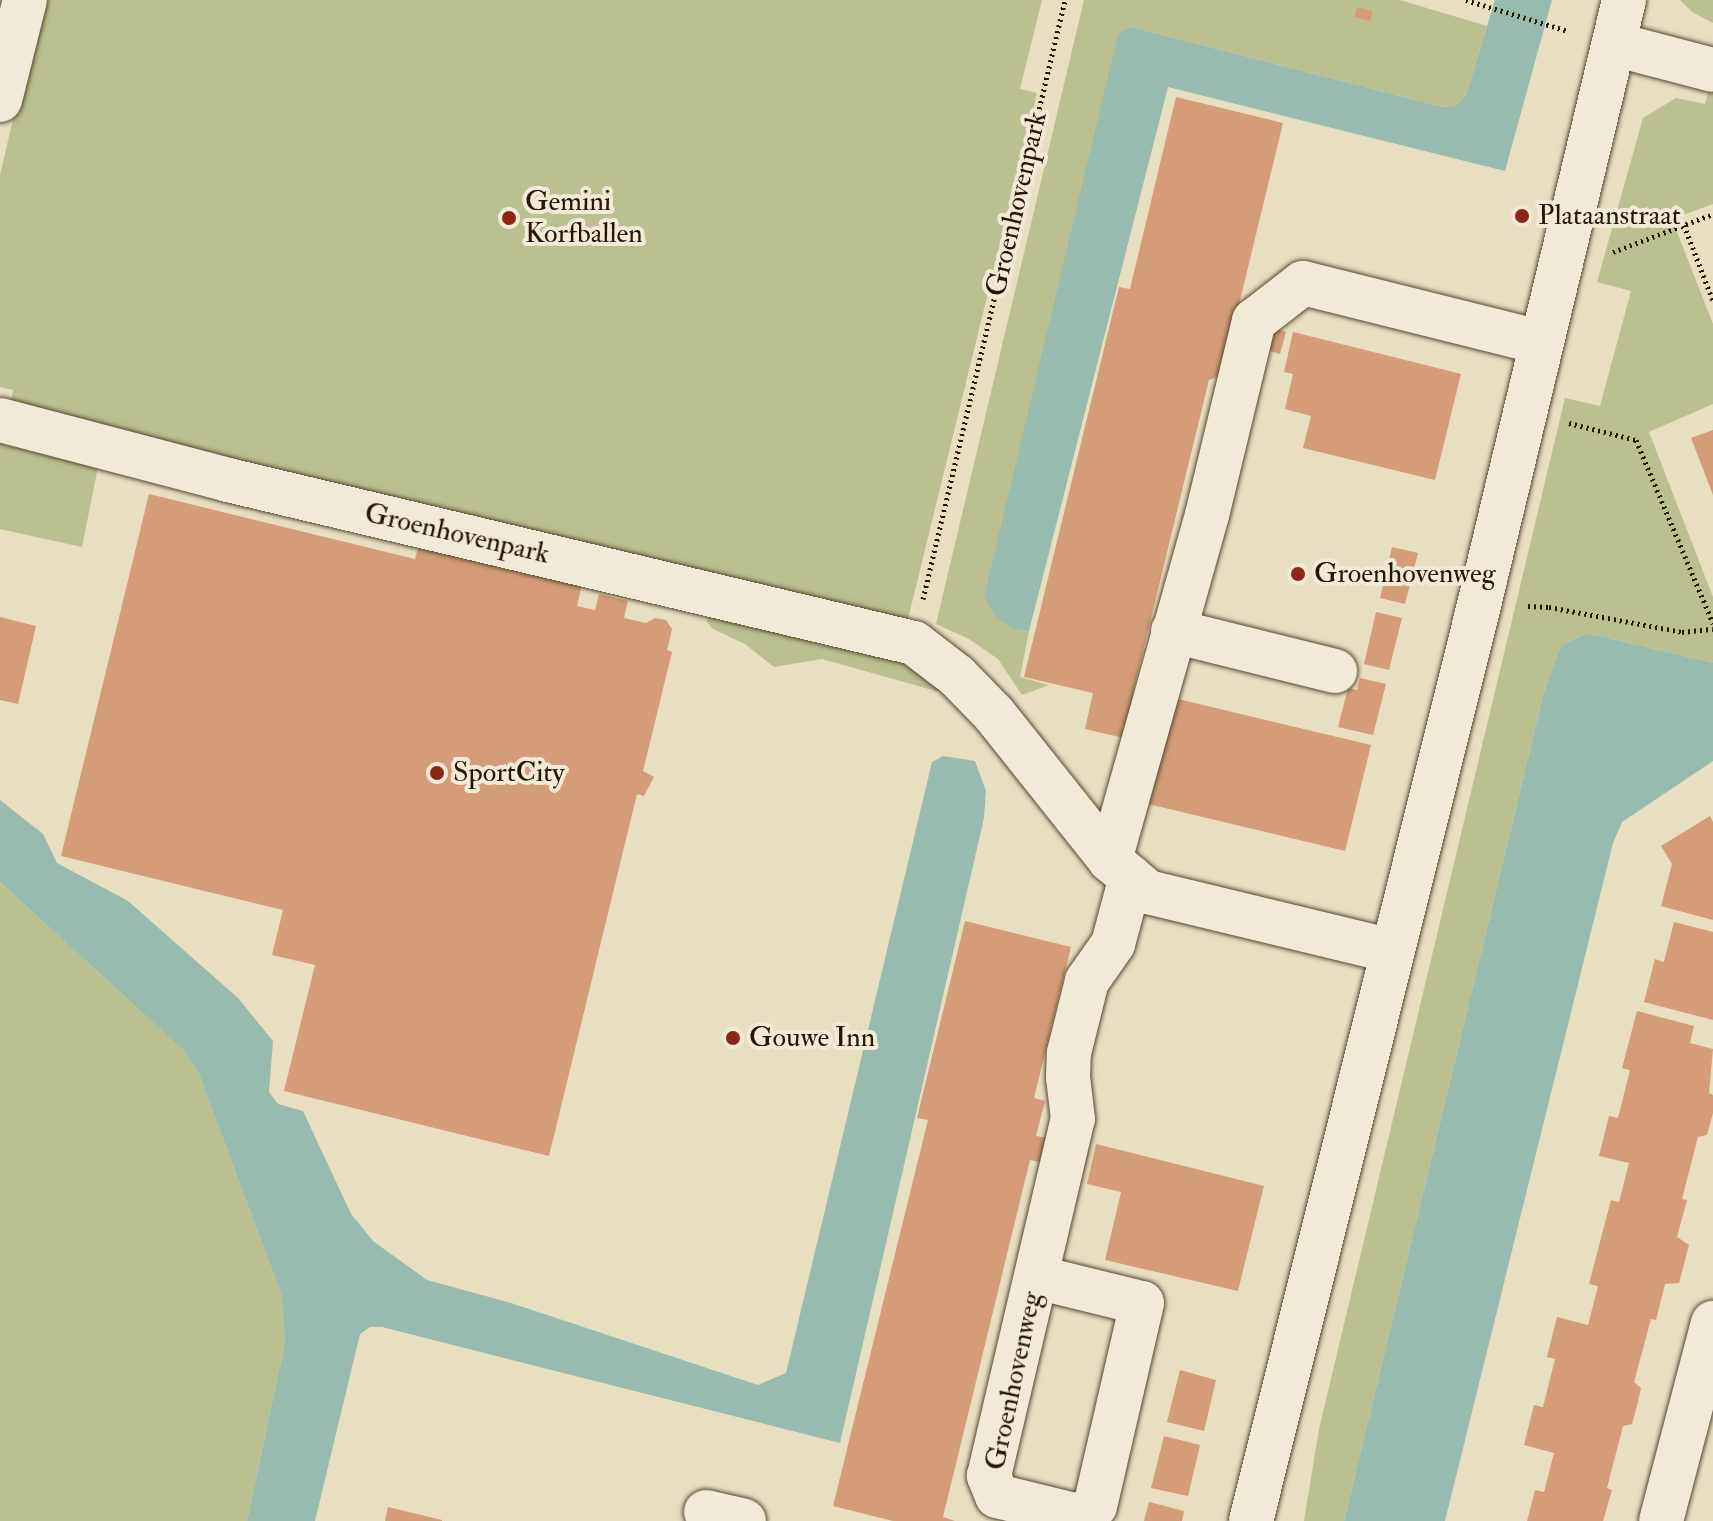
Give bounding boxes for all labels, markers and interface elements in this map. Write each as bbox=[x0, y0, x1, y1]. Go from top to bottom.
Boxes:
street label: Groenhovenpark bbox=[979, 108, 1055, 300]
place label: Gemini Korfballen bbox=[525, 185, 643, 251]
place label: Plataanstraat bbox=[1538, 199, 1681, 233]
marker: Plataanstraat bbox=[1513, 207, 1531, 225]
marker: Gemini Korfballen bbox=[500, 209, 518, 227]
street label: Groenhovenpark bbox=[361, 496, 553, 572]
place label: Groenhovenweg bbox=[1314, 557, 1496, 591]
marker: Groenhovenweg bbox=[1289, 565, 1307, 583]
place label: SportCity bbox=[453, 756, 565, 790]
marker: SportCity bbox=[428, 764, 446, 782]
place label: Gouwe Inn bbox=[749, 1021, 875, 1055]
marker: Gouwe Inn bbox=[724, 1029, 742, 1047]
street label: Groenhovenweg bbox=[979, 1289, 1049, 1473]

